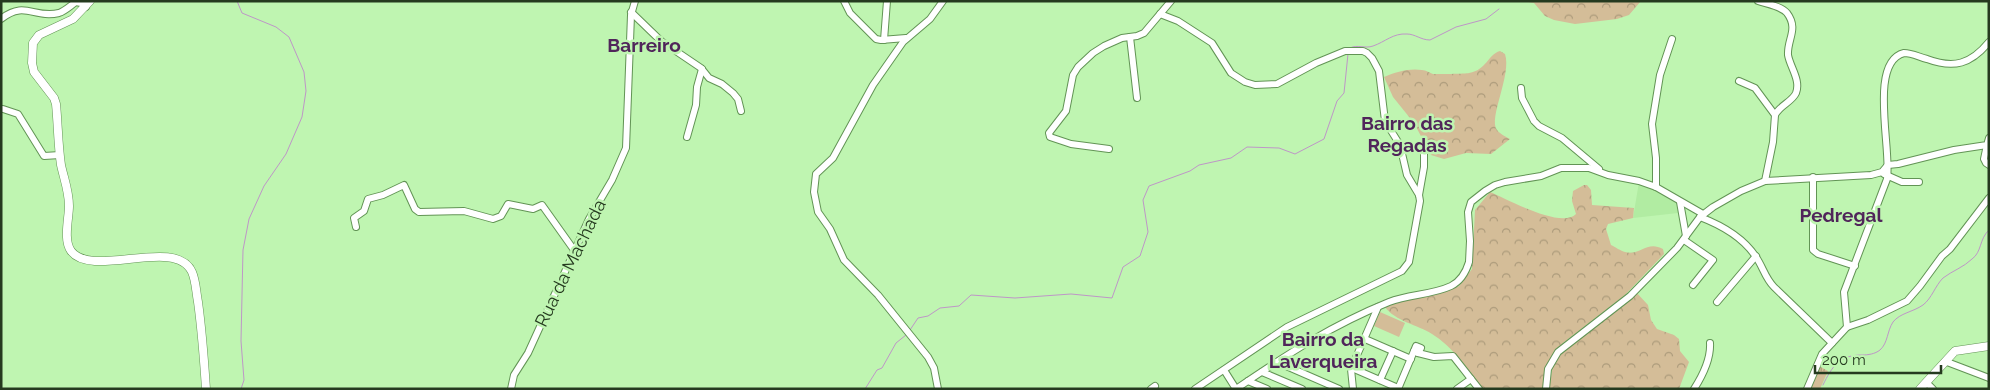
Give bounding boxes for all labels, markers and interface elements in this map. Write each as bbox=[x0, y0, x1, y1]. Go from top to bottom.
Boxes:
district label: Barreiro bbox=[607, 34, 681, 56]
district label: Bairro das Regadas bbox=[1361, 112, 1453, 156]
street label: Rua da Machada bbox=[530, 196, 610, 330]
district label: Pedregal bbox=[1800, 204, 1883, 226]
district label: Bairro da Laverqueira bbox=[1269, 328, 1377, 372]
scale bar bbox=[1815, 342, 1941, 374]
text: 200 m bbox=[1822, 351, 1866, 369]

